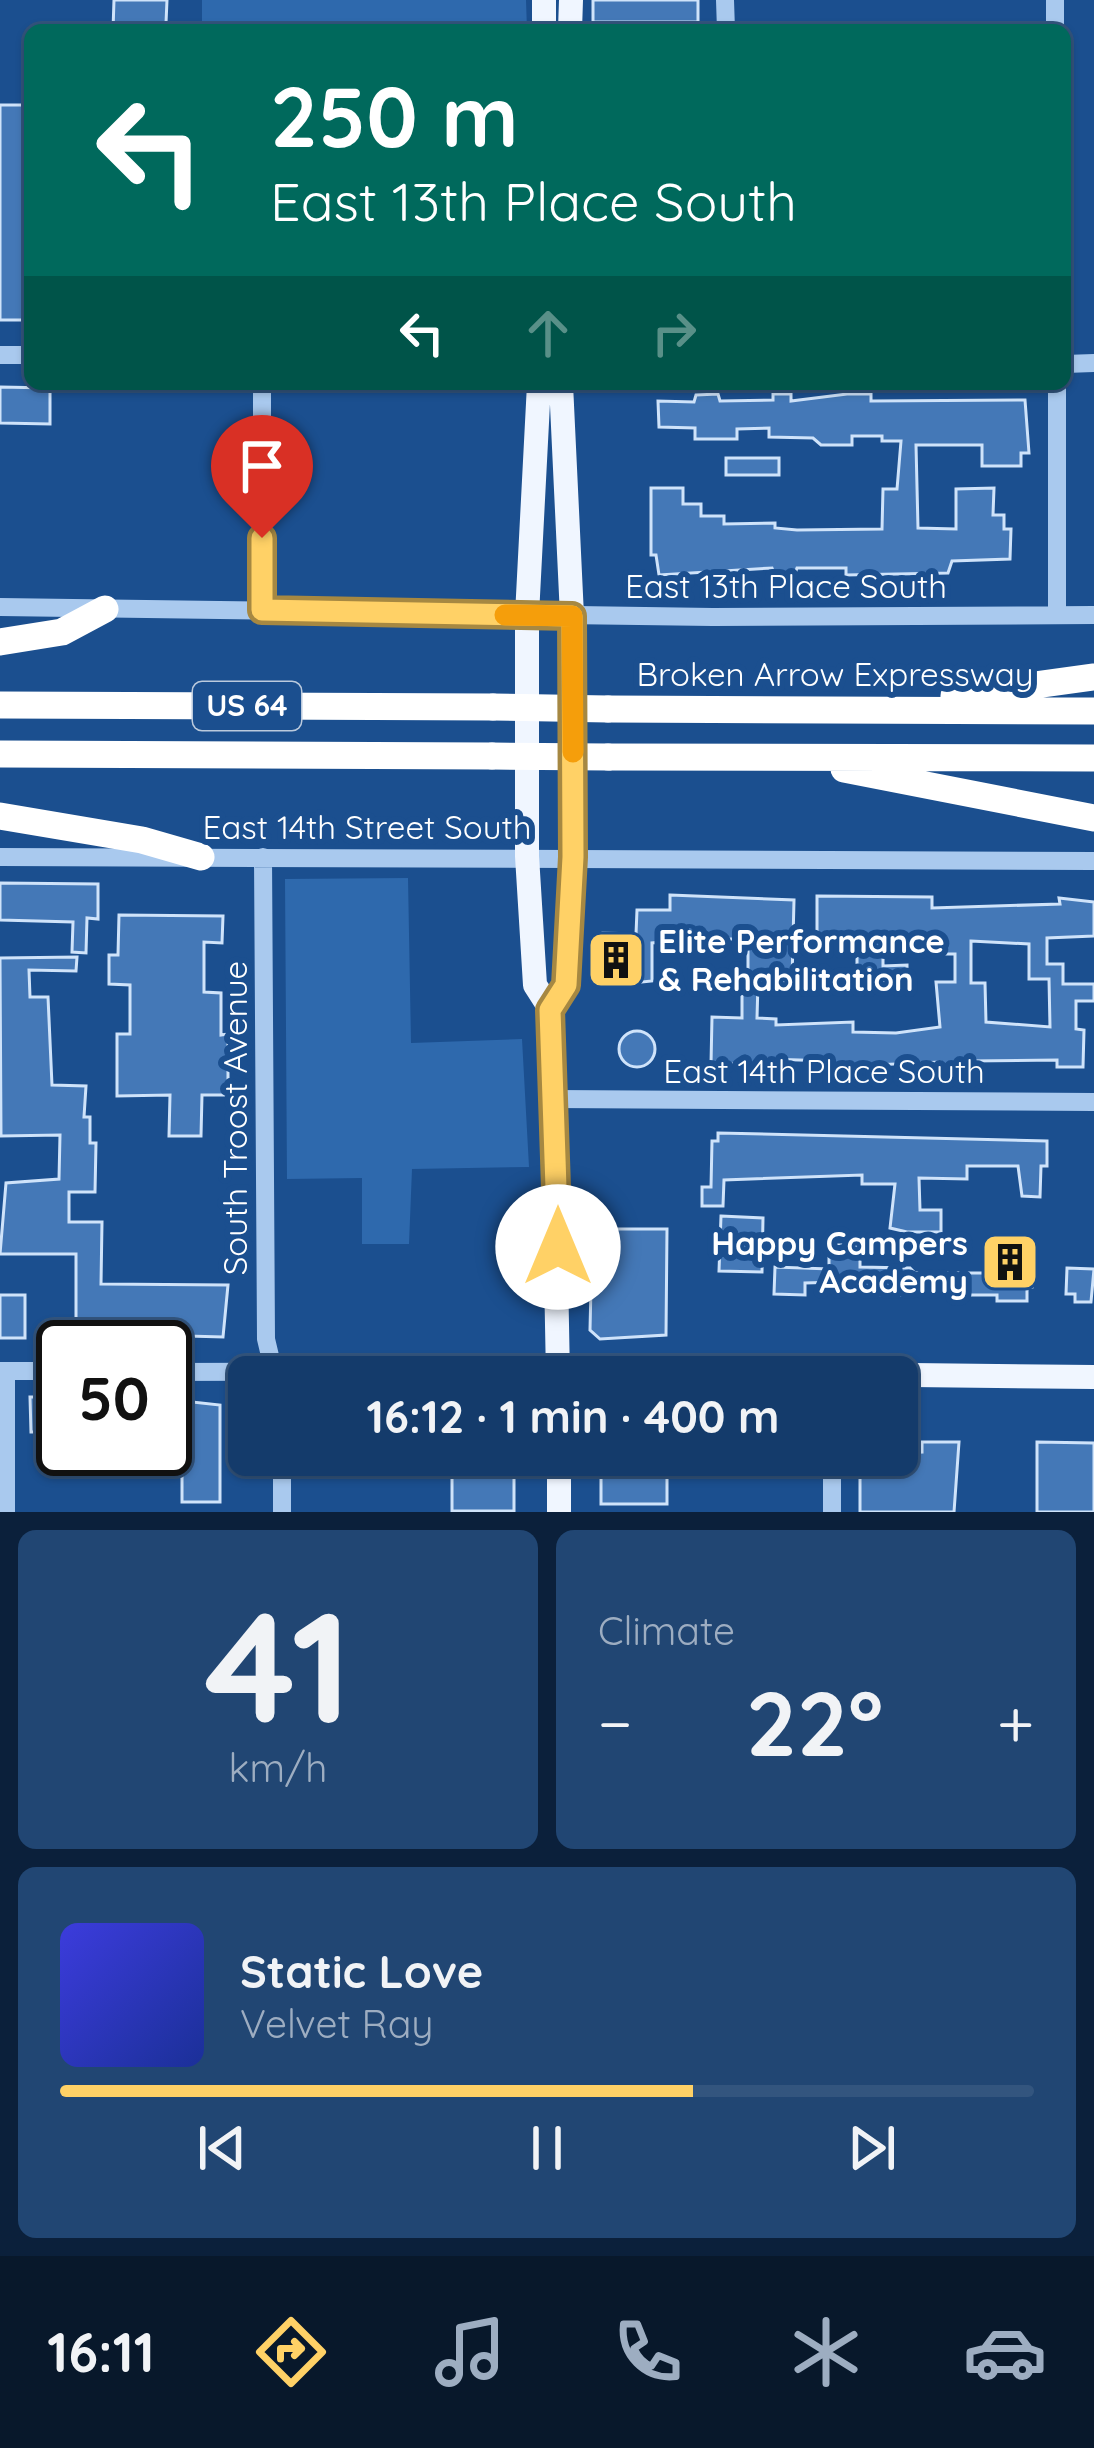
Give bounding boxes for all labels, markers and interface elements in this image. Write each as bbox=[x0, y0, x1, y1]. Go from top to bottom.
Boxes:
text: 250 m bbox=[270, 63, 519, 168]
icon: left bbox=[72, 72, 228, 228]
text: East 13th Place South bbox=[270, 167, 797, 235]
icon: left bbox=[389, 300, 455, 366]
icon: ahead bbox=[515, 300, 581, 366]
icon: right bbox=[641, 300, 707, 366]
pin bbox=[211, 415, 313, 538]
icon: arrive bbox=[229, 433, 295, 499]
street label: East 13th Place South bbox=[625, 565, 947, 606]
street label: Broken Arrow Expressway bbox=[637, 653, 1033, 694]
road number: US 64 bbox=[193, 682, 301, 730]
street label: East 14th Street South bbox=[203, 806, 531, 847]
place label: Elite Performance & Rehabilitation bbox=[658, 920, 945, 999]
building icon: Elite Performance & Rehabilitation bbox=[585, 929, 647, 991]
street label: South Troost Avenue bbox=[214, 961, 255, 1275]
street label: East 14th Place South bbox=[663, 1050, 985, 1091]
position arrow bbox=[495, 1184, 621, 1310]
place label: Happy Campers Academy bbox=[711, 1222, 968, 1301]
building icon: Happy Campers Academy bbox=[979, 1231, 1041, 1293]
speed limit sign: 50 bbox=[36, 1320, 192, 1476]
text: 16:12 · 1 min · 400 m bbox=[366, 1388, 780, 1444]
text: 41 bbox=[204, 1567, 352, 1762]
text: Climate bbox=[598, 1606, 735, 1655]
text: 22° bbox=[746, 1666, 883, 1779]
text: − bbox=[598, 1681, 632, 1764]
text: + bbox=[997, 1681, 1034, 1764]
text: km/h bbox=[229, 1743, 327, 1792]
text: Static Love bbox=[240, 1943, 483, 1999]
text: Velvet Ray bbox=[240, 1999, 433, 2048]
icon: previous bbox=[189, 2115, 255, 2181]
icon: pause bbox=[514, 2115, 580, 2181]
icon: next bbox=[839, 2115, 905, 2181]
icon: directions bbox=[249, 2310, 333, 2394]
icon: music bbox=[428, 2310, 512, 2394]
icon: phone bbox=[606, 2310, 690, 2394]
icon: climate bbox=[784, 2310, 868, 2394]
icon: car bbox=[963, 2310, 1047, 2394]
text: 16:11 bbox=[47, 2318, 155, 2386]

